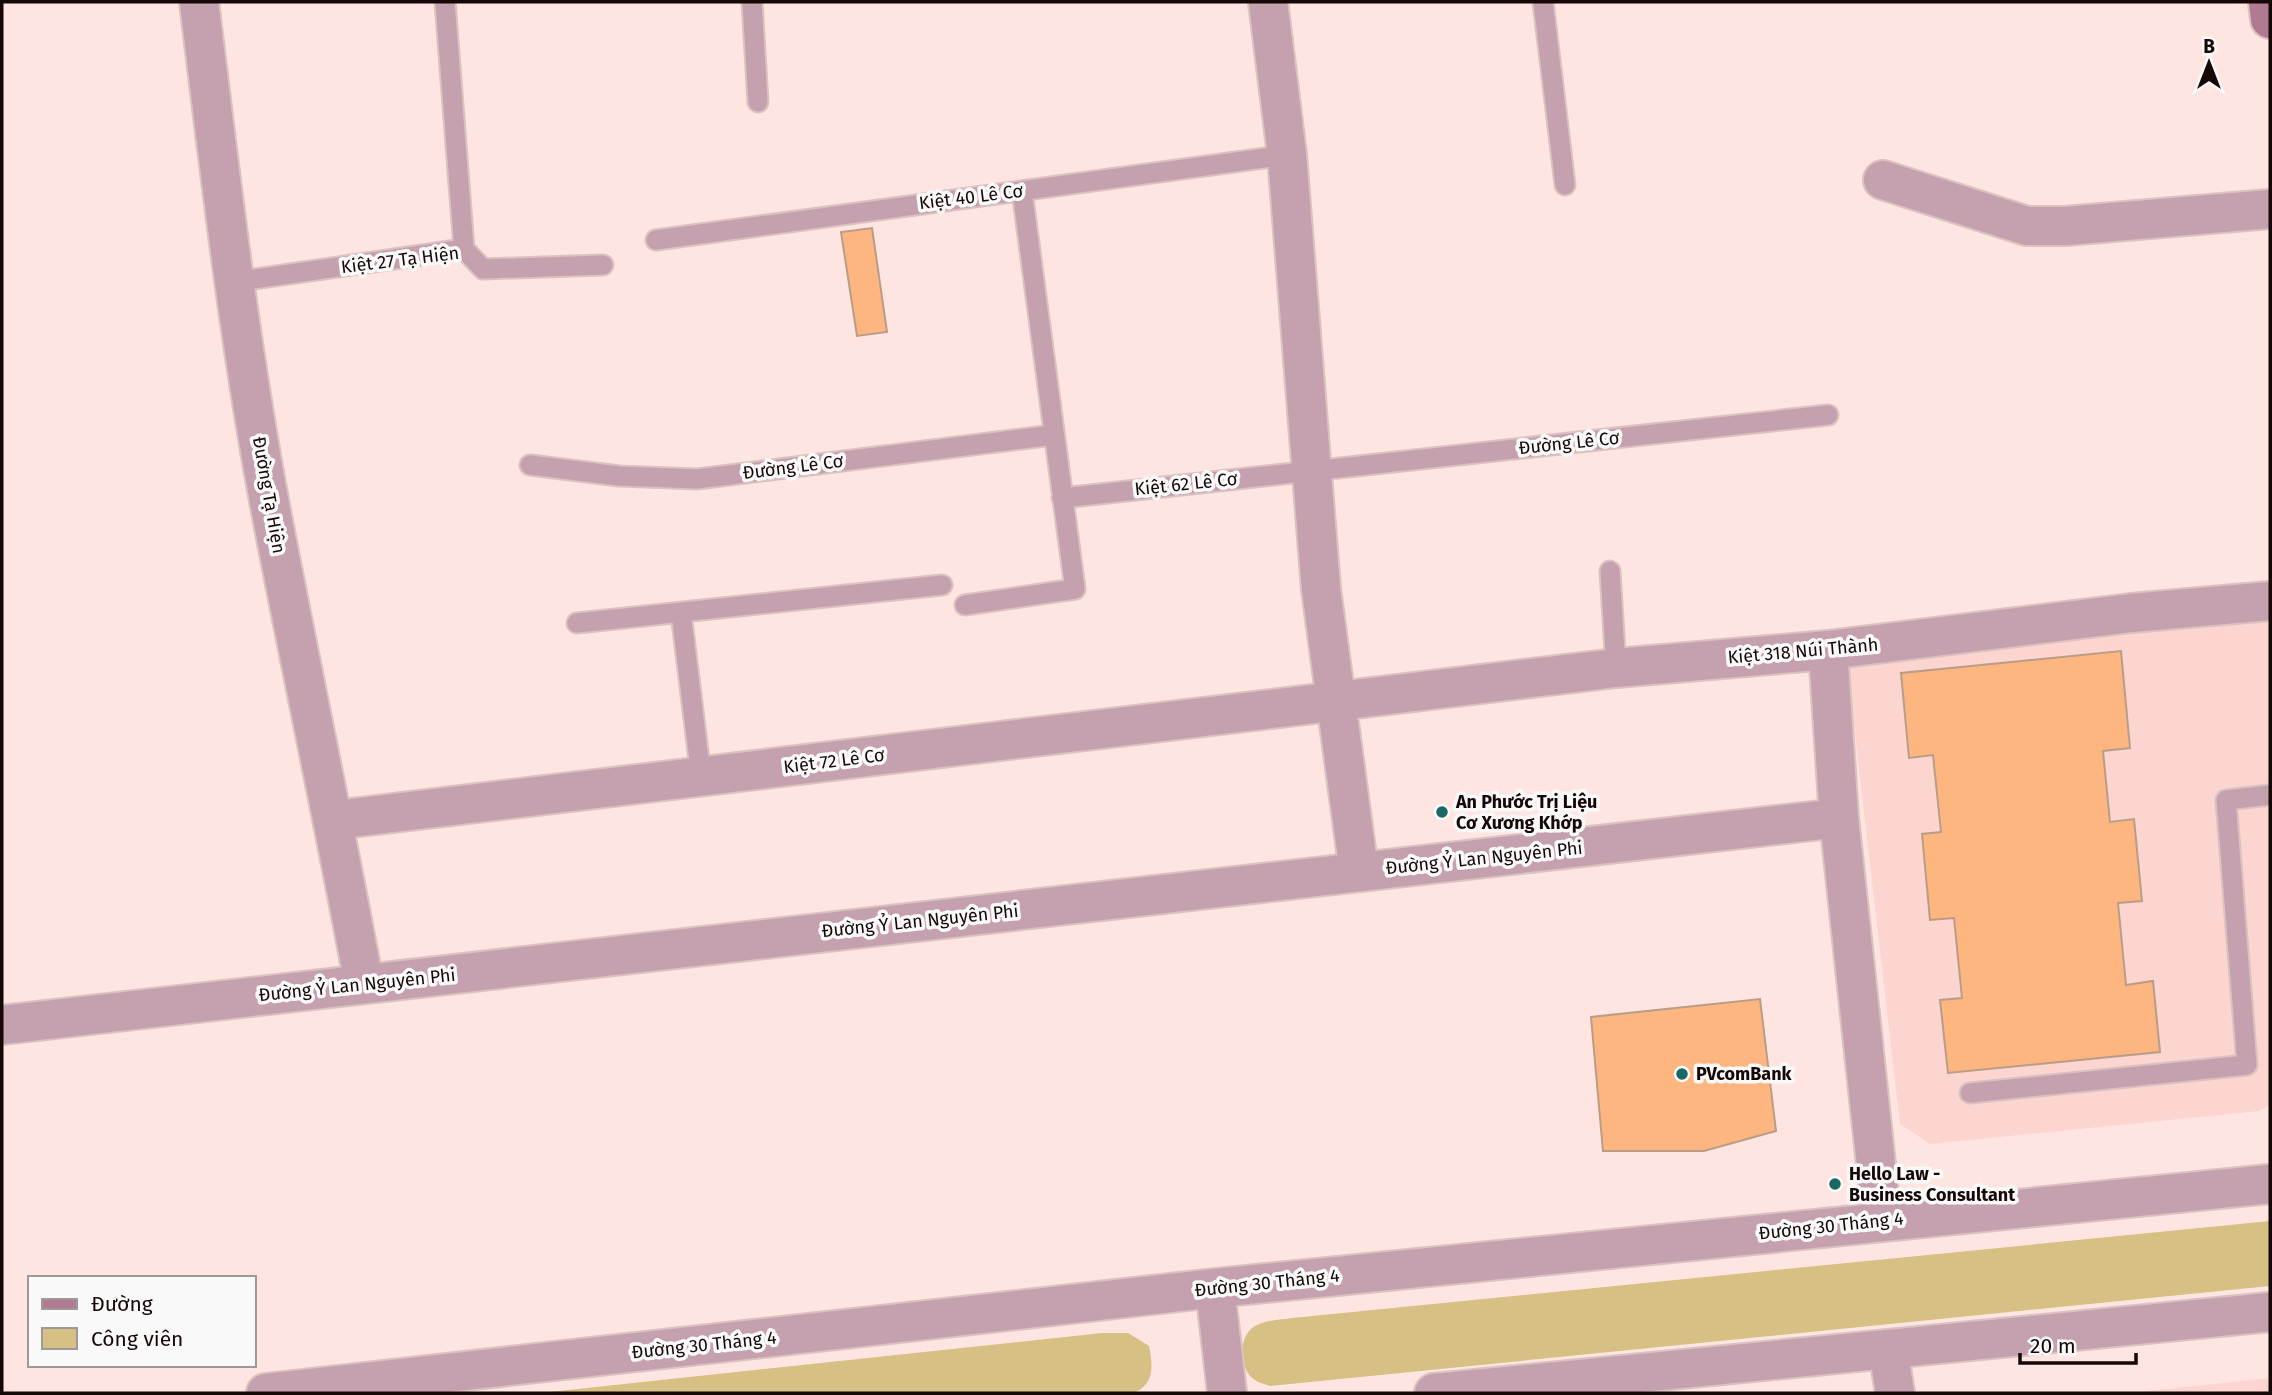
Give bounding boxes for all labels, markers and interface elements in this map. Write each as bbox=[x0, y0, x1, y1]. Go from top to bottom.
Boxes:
north arrow bbox=[2174, 28, 2244, 98]
text: B bbox=[2203, 35, 2215, 58]
street label: Kiệt 40 Lê Cơ bbox=[918, 180, 1025, 214]
street label: Kiệt 27 Tạ Hiện bbox=[340, 242, 460, 278]
street label: Đường Lê Cơ bbox=[1518, 427, 1621, 459]
street label: Đường Tạ Hiện bbox=[248, 435, 290, 555]
street label: Đường Lê Cơ bbox=[741, 450, 845, 484]
street label: Kiệt 62 Lê Cơ bbox=[1133, 468, 1239, 500]
street label: Kiệt 318 Núi Thành bbox=[1727, 633, 1879, 669]
street label: Kiệt 72 Lê Cơ bbox=[782, 744, 886, 778]
place label: An Phước Trị Liệu Cơ Xương Khớp bbox=[1455, 791, 1597, 834]
marker: An Phước Trị Liệu Cơ Xương Khớp bbox=[1434, 804, 1450, 820]
street label: Đường Ỷ Lan Nguyên Phi bbox=[1384, 836, 1584, 879]
street label: Đường Ỷ Lan Nguyên Phi bbox=[820, 899, 1020, 942]
street label: Đường Ỷ Lan Nguyên Phi bbox=[257, 963, 457, 1006]
place label: PVcomBank bbox=[1696, 1063, 1793, 1085]
marker: PVcomBank bbox=[1674, 1066, 1690, 1082]
place label: Hello Law - Business Consultant bbox=[1849, 1163, 2016, 1206]
marker: Hello Law - Business Consultant bbox=[1827, 1176, 1843, 1192]
street label: Đường 30 Tháng 4 bbox=[1758, 1207, 1905, 1245]
street label: Đường 30 Tháng 4 bbox=[1194, 1264, 1341, 1302]
legend bbox=[28, 1276, 256, 1367]
text: Đường bbox=[91, 1291, 153, 1317]
scale bar bbox=[2020, 1322, 2136, 1366]
text: Công viên bbox=[91, 1326, 183, 1352]
street label: Đường 30 Tháng 4 bbox=[631, 1326, 778, 1364]
text: 20 m bbox=[2030, 1333, 2076, 1359]

